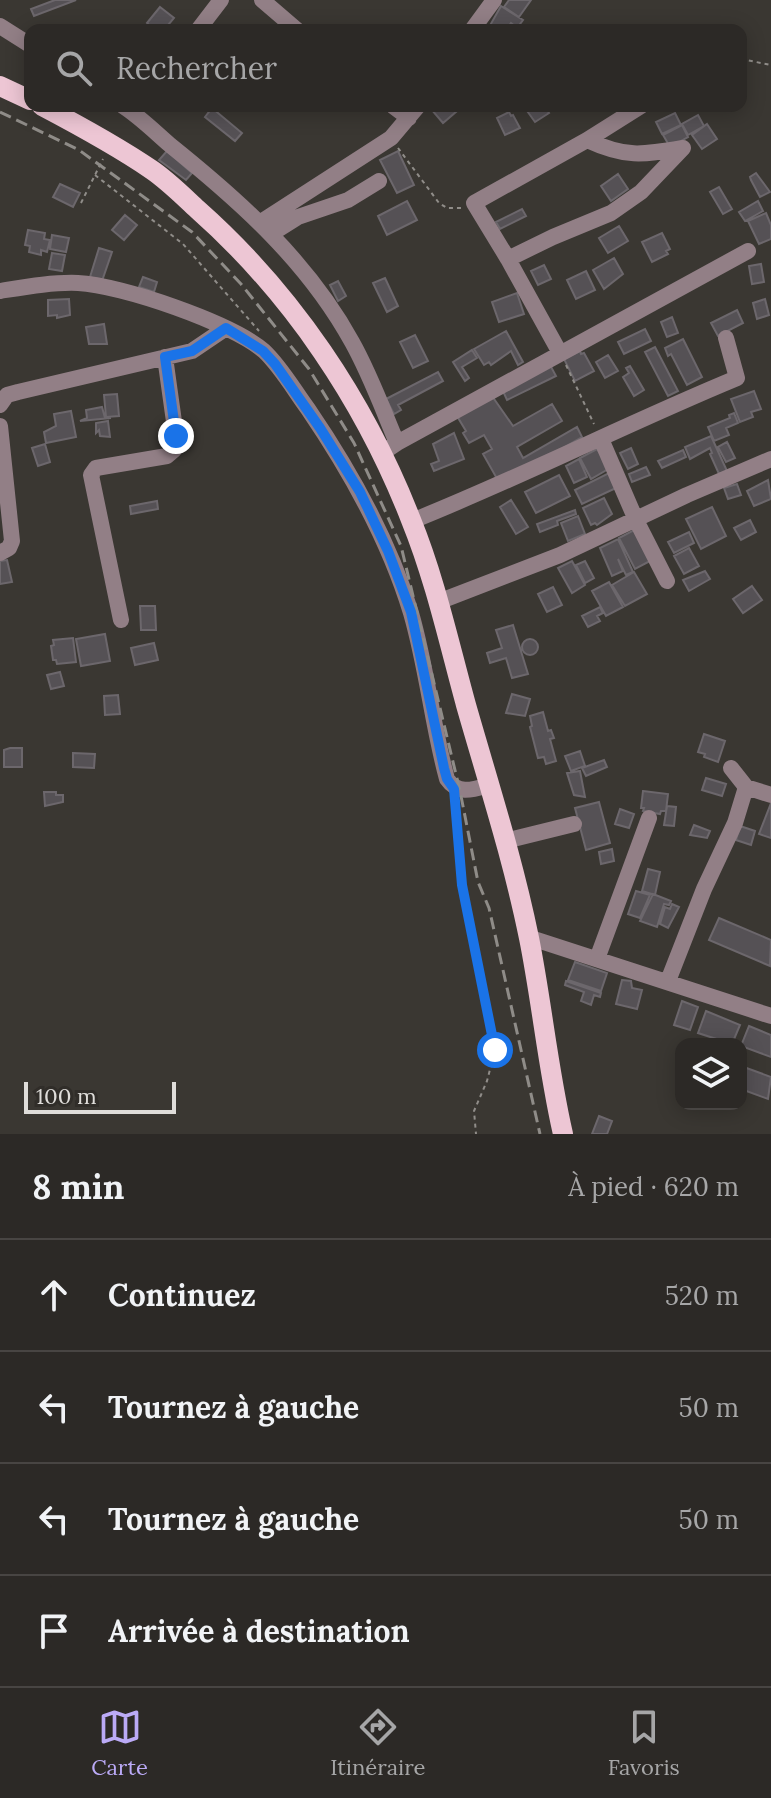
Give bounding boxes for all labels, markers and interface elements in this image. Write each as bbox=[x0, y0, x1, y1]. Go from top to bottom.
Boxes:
search box bbox=[24, 24, 747, 112]
icon: search bbox=[52, 46, 96, 90]
text: Rechercher bbox=[116, 49, 277, 87]
route end bbox=[158, 418, 194, 454]
route start bbox=[477, 1032, 513, 1068]
map controls bbox=[675, 1038, 747, 1110]
button: layers bbox=[675, 1038, 747, 1110]
scale bar bbox=[24, 1078, 176, 1114]
text: 100 m bbox=[36, 1082, 97, 1110]
text: 8 min bbox=[32, 1165, 124, 1208]
text: À pied · 620 m bbox=[568, 1170, 739, 1203]
icon: ahead bbox=[32, 1273, 76, 1317]
text: Continuez bbox=[108, 1276, 256, 1314]
text: 520 m bbox=[665, 1279, 739, 1312]
icon: left bbox=[32, 1385, 76, 1429]
text: Tournez à gauche bbox=[108, 1388, 359, 1426]
text: 50 m bbox=[679, 1391, 739, 1424]
icon: left bbox=[32, 1497, 76, 1541]
text: Tournez à gauche bbox=[108, 1500, 359, 1538]
text: 50 m bbox=[679, 1503, 739, 1536]
icon: arrive bbox=[32, 1609, 76, 1653]
text: Arrivée à destination bbox=[108, 1612, 410, 1650]
tab: Carte bbox=[91, 1705, 148, 1781]
tab: Itinéraire bbox=[330, 1705, 425, 1781]
tab: Favoris bbox=[608, 1705, 680, 1781]

